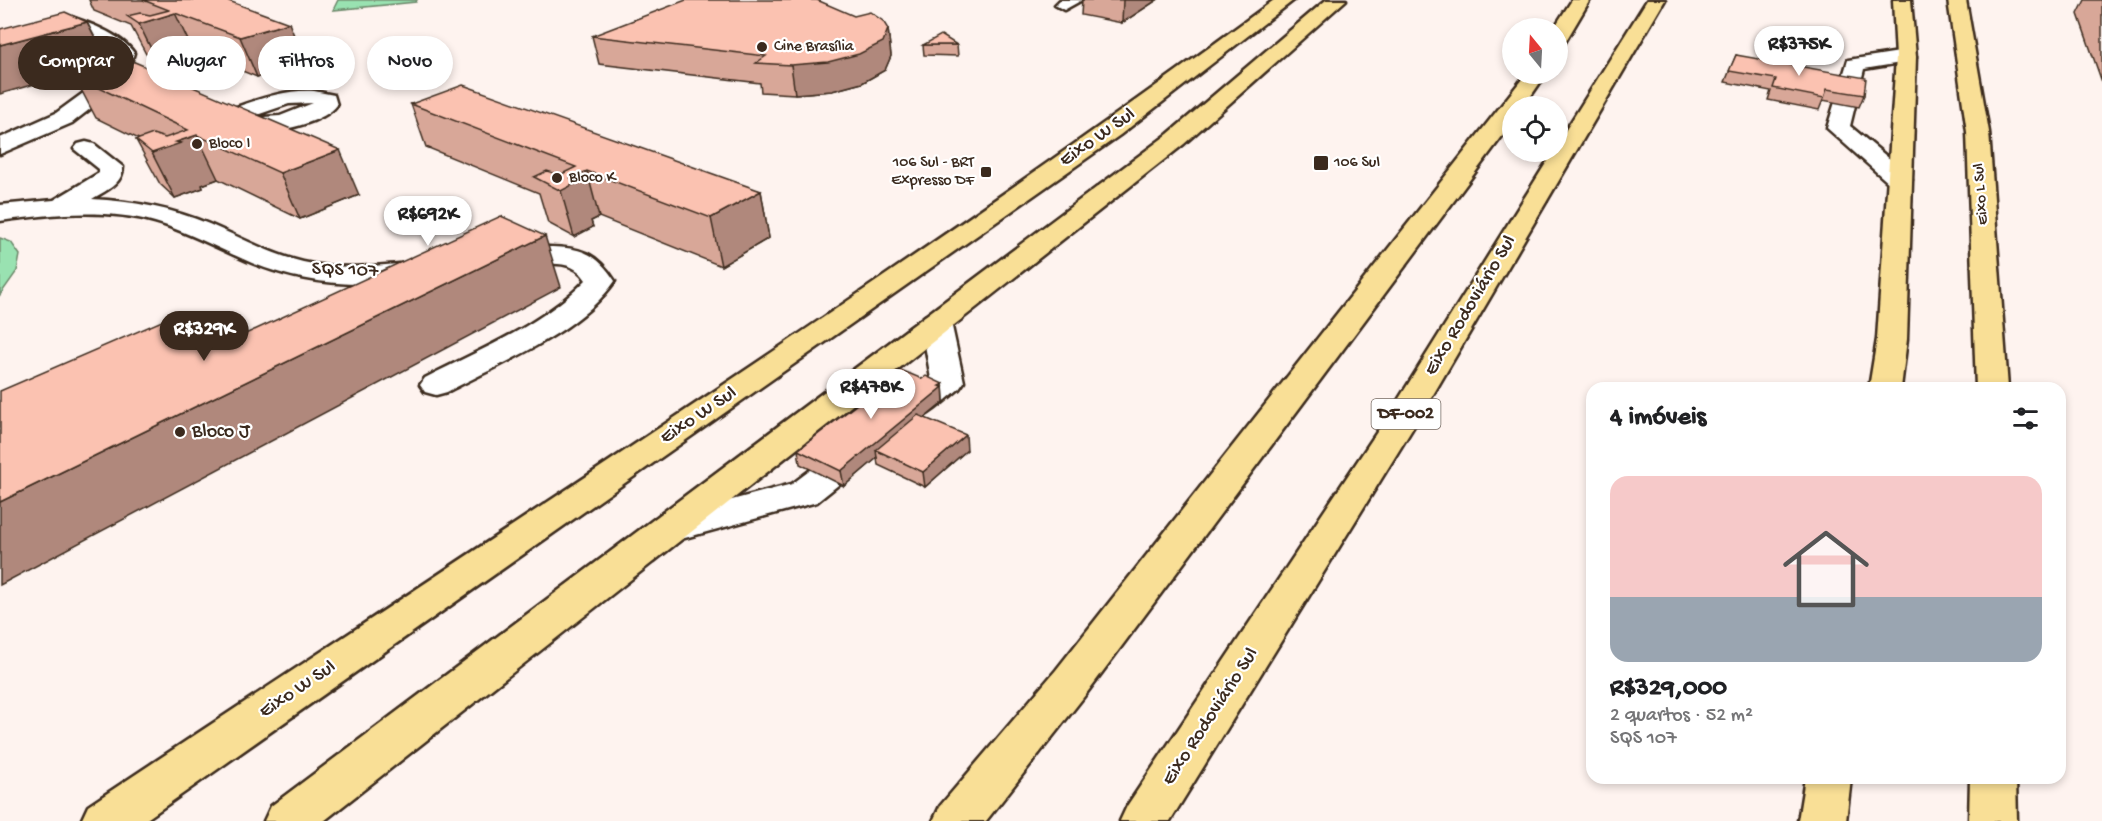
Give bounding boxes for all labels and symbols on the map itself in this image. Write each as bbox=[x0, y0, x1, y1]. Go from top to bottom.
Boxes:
north arrow bbox=[1502, 18, 1568, 84]
pin: R$375K bbox=[1750, 26, 1848, 77]
place label: Cine Brasília bbox=[774, 38, 855, 57]
marker: Cine Brasília bbox=[755, 40, 769, 54]
street label: Eixo W Sul bbox=[1056, 104, 1140, 172]
place label: Bloco I bbox=[208, 135, 250, 154]
marker: Bloco I bbox=[190, 137, 204, 151]
place label: 106 Sul - BRT Expresso DF bbox=[891, 154, 975, 191]
marker: 106 Sul bbox=[1312, 154, 1330, 172]
place label: 106 Sul bbox=[1333, 154, 1380, 173]
street label: Eixo L Sul bbox=[1970, 162, 1994, 226]
marker: 106 Sul - BRT Expresso DF bbox=[979, 165, 993, 179]
place label: Bloco K bbox=[568, 169, 618, 188]
marker: Bloco K bbox=[550, 171, 564, 185]
pin: R$692K bbox=[379, 196, 477, 247]
street label: Eixo Rodoviário Sul bbox=[1420, 232, 1522, 380]
street label: SQS 107 bbox=[311, 258, 379, 284]
pin: R$329K bbox=[155, 311, 253, 362]
pin: R$478K bbox=[822, 369, 920, 420]
street label: Eixo W Sul bbox=[656, 382, 742, 450]
road number: DF-002 bbox=[1372, 399, 1440, 429]
place label: Bloco J bbox=[191, 421, 251, 444]
marker: Bloco J bbox=[173, 425, 187, 439]
street label: Eixo Rodoviário Sul bbox=[1158, 644, 1264, 790]
street label: Eixo W Sul bbox=[255, 656, 341, 724]

